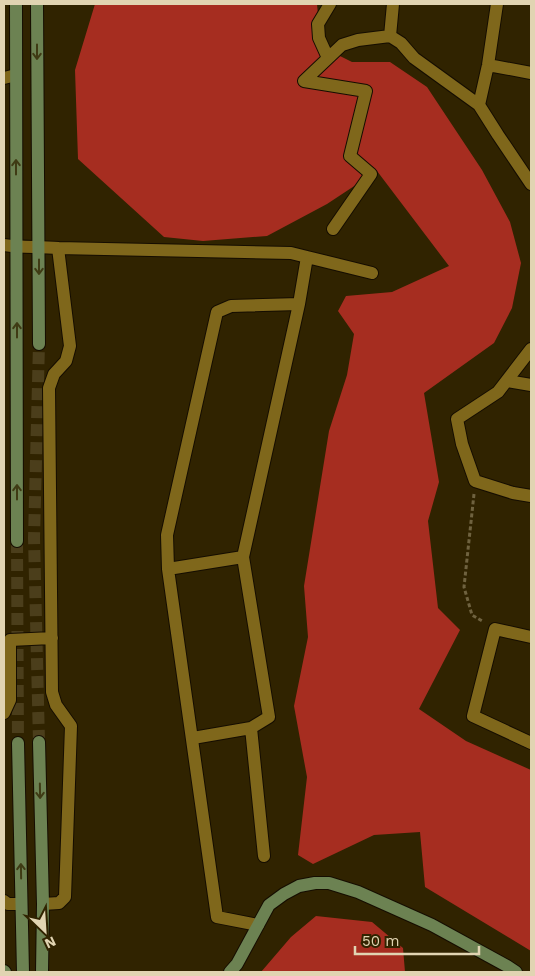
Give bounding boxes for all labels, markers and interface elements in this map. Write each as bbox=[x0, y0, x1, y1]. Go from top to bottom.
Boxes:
one-way arrow bbox=[32, 44, 42, 60]
one-way arrow bbox=[11, 160, 21, 176]
one-way arrow bbox=[34, 259, 44, 275]
one-way arrow bbox=[12, 322, 22, 338]
one-way arrow bbox=[12, 485, 22, 501]
one-way arrow bbox=[35, 782, 45, 798]
one-way arrow bbox=[16, 863, 25, 879]
north arrow bbox=[20, 906, 70, 956]
scale bar bbox=[355, 924, 479, 956]
text: 50 m bbox=[362, 932, 399, 950]
text: N bbox=[42, 933, 59, 952]

